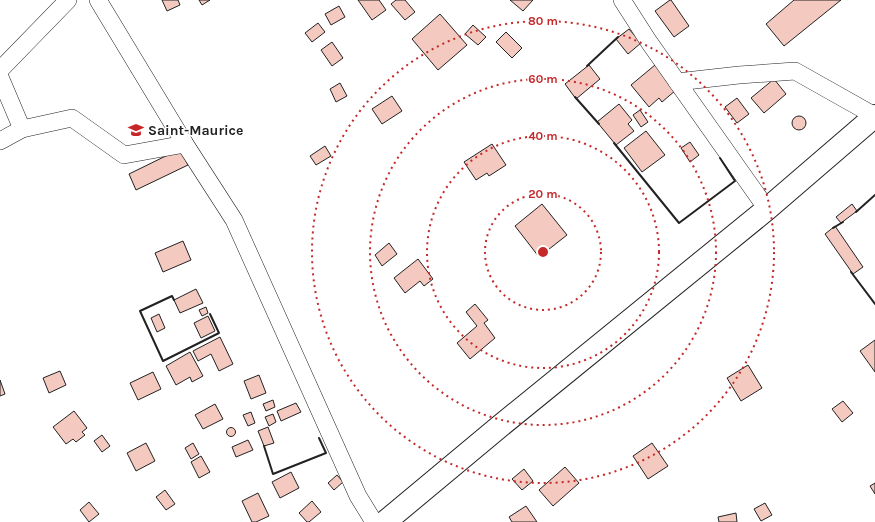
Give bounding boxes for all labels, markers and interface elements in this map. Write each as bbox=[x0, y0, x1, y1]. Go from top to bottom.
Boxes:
text: 80 m bbox=[528, 14, 558, 28]
text: 60 m bbox=[528, 72, 558, 86]
school or university icon: Saint-Maurice bbox=[127, 121, 145, 139]
place label: Saint-Maurice bbox=[148, 122, 243, 139]
text: 40 m bbox=[528, 129, 558, 143]
text: 20 m bbox=[528, 187, 558, 201]
centre of rings bbox=[536, 245, 550, 259]

